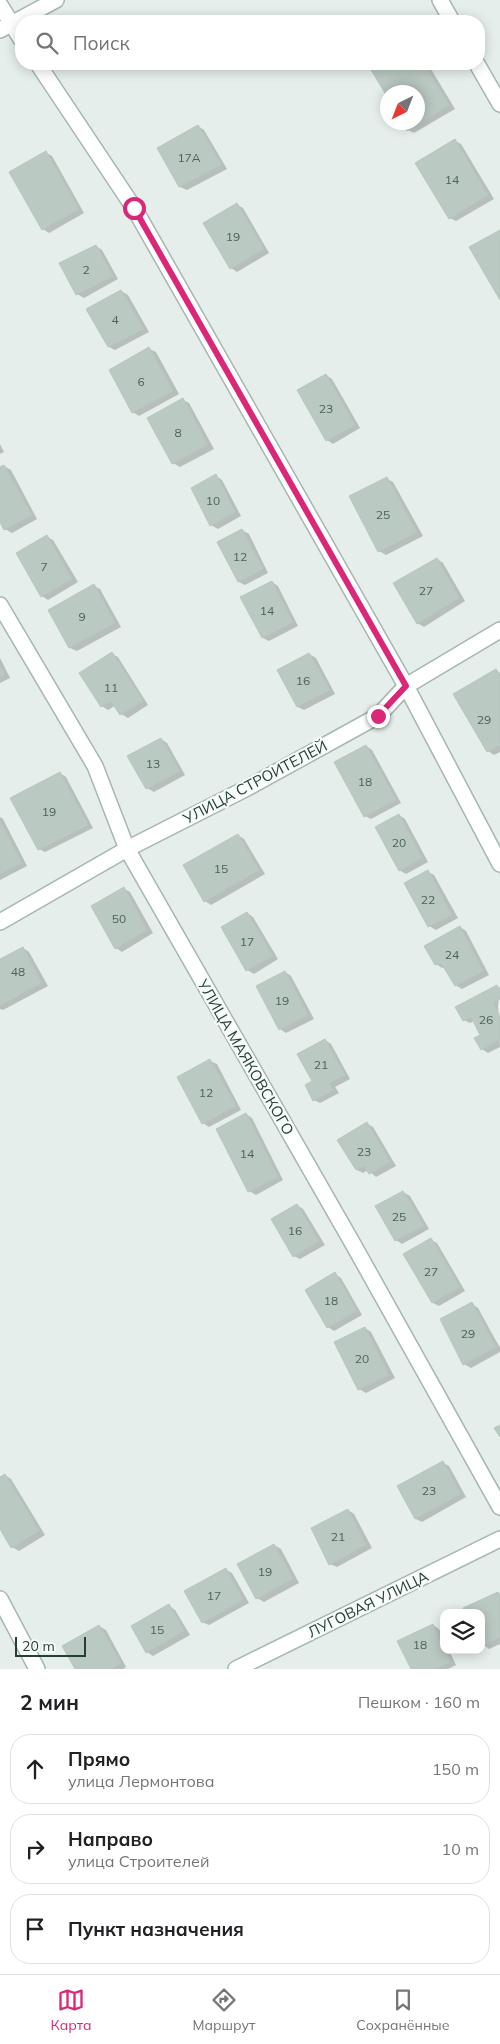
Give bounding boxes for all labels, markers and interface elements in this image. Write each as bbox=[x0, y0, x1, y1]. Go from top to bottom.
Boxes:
search box bbox=[15, 15, 485, 70]
icon: search bbox=[33, 29, 61, 57]
text: Поиск bbox=[73, 31, 130, 55]
north arrow bbox=[380, 85, 425, 130]
house number: 17А bbox=[177, 150, 201, 165]
house number: 14 bbox=[445, 172, 459, 187]
route start bbox=[123, 197, 146, 220]
house number: 19 bbox=[226, 229, 240, 244]
house number: 2 bbox=[82, 262, 90, 277]
house number: 4 bbox=[111, 312, 119, 327]
house number: 6 bbox=[137, 374, 145, 389]
house number: 23 bbox=[319, 401, 333, 416]
house number: 8 bbox=[174, 425, 182, 440]
house number: 10 bbox=[206, 493, 220, 508]
house number: 25 bbox=[376, 507, 390, 522]
house number: 12 bbox=[233, 549, 247, 564]
house number: 7 bbox=[40, 559, 48, 574]
house number: 27 bbox=[419, 583, 433, 598]
house number: 14 bbox=[260, 603, 274, 618]
house number: 9 bbox=[78, 609, 86, 624]
house number: 16 bbox=[296, 673, 310, 688]
house number: 11 bbox=[104, 680, 118, 695]
route end bbox=[367, 705, 390, 728]
house number: 29 bbox=[477, 712, 491, 727]
street label: УЛИЦА СТРОИТЕЛЕЙ bbox=[179, 736, 330, 829]
house number: 13 bbox=[146, 756, 160, 771]
house number: 18 bbox=[358, 774, 372, 789]
house number: 19 bbox=[42, 804, 56, 819]
house number: 20 bbox=[392, 835, 406, 850]
house number: 15 bbox=[214, 861, 228, 876]
house number: 22 bbox=[421, 892, 435, 907]
house number: 50 bbox=[112, 911, 126, 926]
house number: 17 bbox=[240, 934, 254, 949]
house number: 24 bbox=[445, 947, 459, 962]
house number: 48 bbox=[11, 964, 25, 979]
street label: УЛИЦА МАЯКОВСКОГО bbox=[193, 975, 298, 1138]
house number: 19 bbox=[275, 993, 289, 1008]
house number: 26 bbox=[479, 1012, 493, 1027]
house number: 21 bbox=[314, 1057, 328, 1072]
house number: 12 bbox=[199, 1085, 213, 1100]
house number: 23 bbox=[357, 1144, 371, 1159]
house number: 14 bbox=[240, 1146, 254, 1161]
house number: 25 bbox=[392, 1209, 406, 1224]
house number: 16 bbox=[288, 1223, 302, 1238]
house number: 27 bbox=[424, 1264, 438, 1279]
house number: 18 bbox=[324, 1293, 338, 1308]
house number: 29 bbox=[461, 1326, 475, 1341]
house number: 20 bbox=[355, 1351, 369, 1366]
house number: 23 bbox=[422, 1483, 436, 1498]
house number: 21 bbox=[331, 1529, 345, 1544]
house number: 19 bbox=[258, 1564, 272, 1579]
street label: ЛУГОВАЯ УЛИЦА bbox=[304, 1567, 432, 1641]
house number: 17 bbox=[207, 1588, 221, 1603]
map controls bbox=[440, 1609, 485, 1654]
button: layers bbox=[440, 1609, 485, 1654]
house number: 15 bbox=[150, 1622, 164, 1637]
scale bar bbox=[15, 1634, 86, 1657]
text: 20 m bbox=[22, 1637, 55, 1655]
house number: 18 bbox=[413, 1637, 427, 1652]
text: 2 мин bbox=[20, 1689, 79, 1715]
text: Пешком · 160 m bbox=[358, 1692, 480, 1712]
text: Прямо bbox=[68, 1747, 130, 1771]
icon: ahead bbox=[21, 1755, 49, 1783]
text: 150 m bbox=[432, 1759, 479, 1779]
text: улица Лермонтова bbox=[68, 1771, 214, 1791]
text: Направо bbox=[68, 1827, 153, 1851]
icon: right bbox=[21, 1835, 49, 1863]
text: 10 m bbox=[442, 1839, 479, 1859]
text: улица Строителей bbox=[68, 1851, 210, 1871]
icon: arrive bbox=[21, 1915, 49, 1943]
text: Пункт назначения bbox=[68, 1917, 244, 1941]
tab: Карта bbox=[50, 1986, 92, 2034]
tab: Маршрут bbox=[193, 1986, 255, 2034]
tab: Сохранённые bbox=[356, 1986, 450, 2034]

